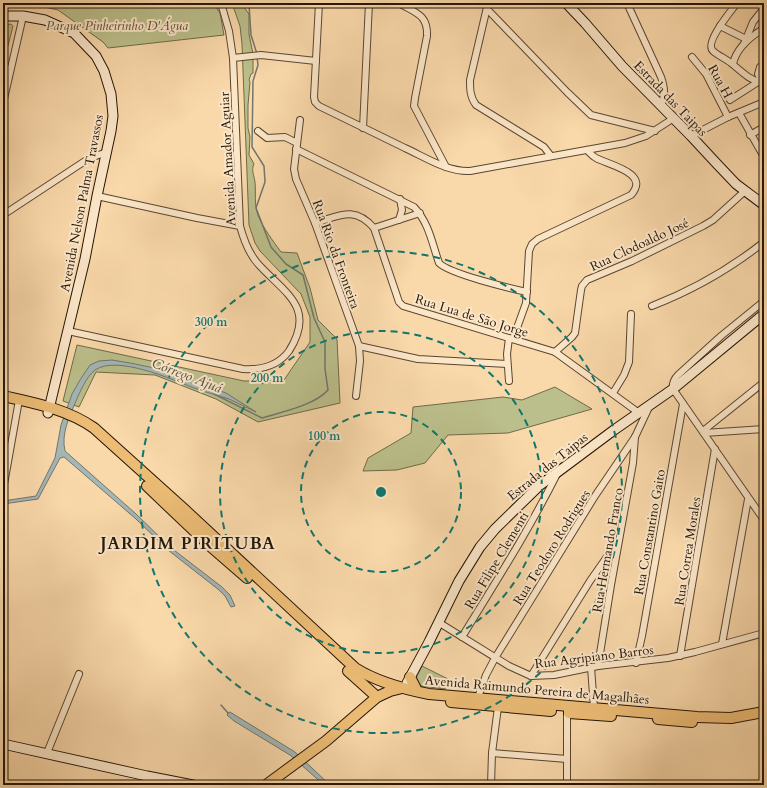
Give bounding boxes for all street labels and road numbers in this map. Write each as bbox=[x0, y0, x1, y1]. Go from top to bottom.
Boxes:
street label: Estrada das Taipas bbox=[629, 57, 711, 141]
street label: Rua H bbox=[703, 61, 737, 102]
street label: Avenida Amador Aguiar bbox=[215, 91, 241, 227]
street label: Avenida Nelson Palma Travassos bbox=[56, 113, 108, 293]
street label: Rua Rio da Fronteira bbox=[308, 197, 364, 312]
street label: Rua Clodoaldo José bbox=[587, 214, 692, 276]
street label: Rua Lua de São Jorge bbox=[413, 290, 531, 342]
street label: Estrada das Taipas bbox=[504, 429, 592, 505]
street label: Rua Constantino Gaito bbox=[630, 468, 670, 596]
street label: Rua Teodoro Rodrigues bbox=[509, 486, 595, 609]
street label: Rua Hermando Franco bbox=[588, 486, 628, 614]
street label: Rua Correa Morales bbox=[671, 495, 705, 607]
street label: Rua Filipe Clementi bbox=[461, 508, 533, 613]
street label: Rua Agripiano Barros bbox=[534, 641, 655, 673]
street label: Avenida Raimundo Pereira de Magalhães bbox=[424, 671, 650, 709]

